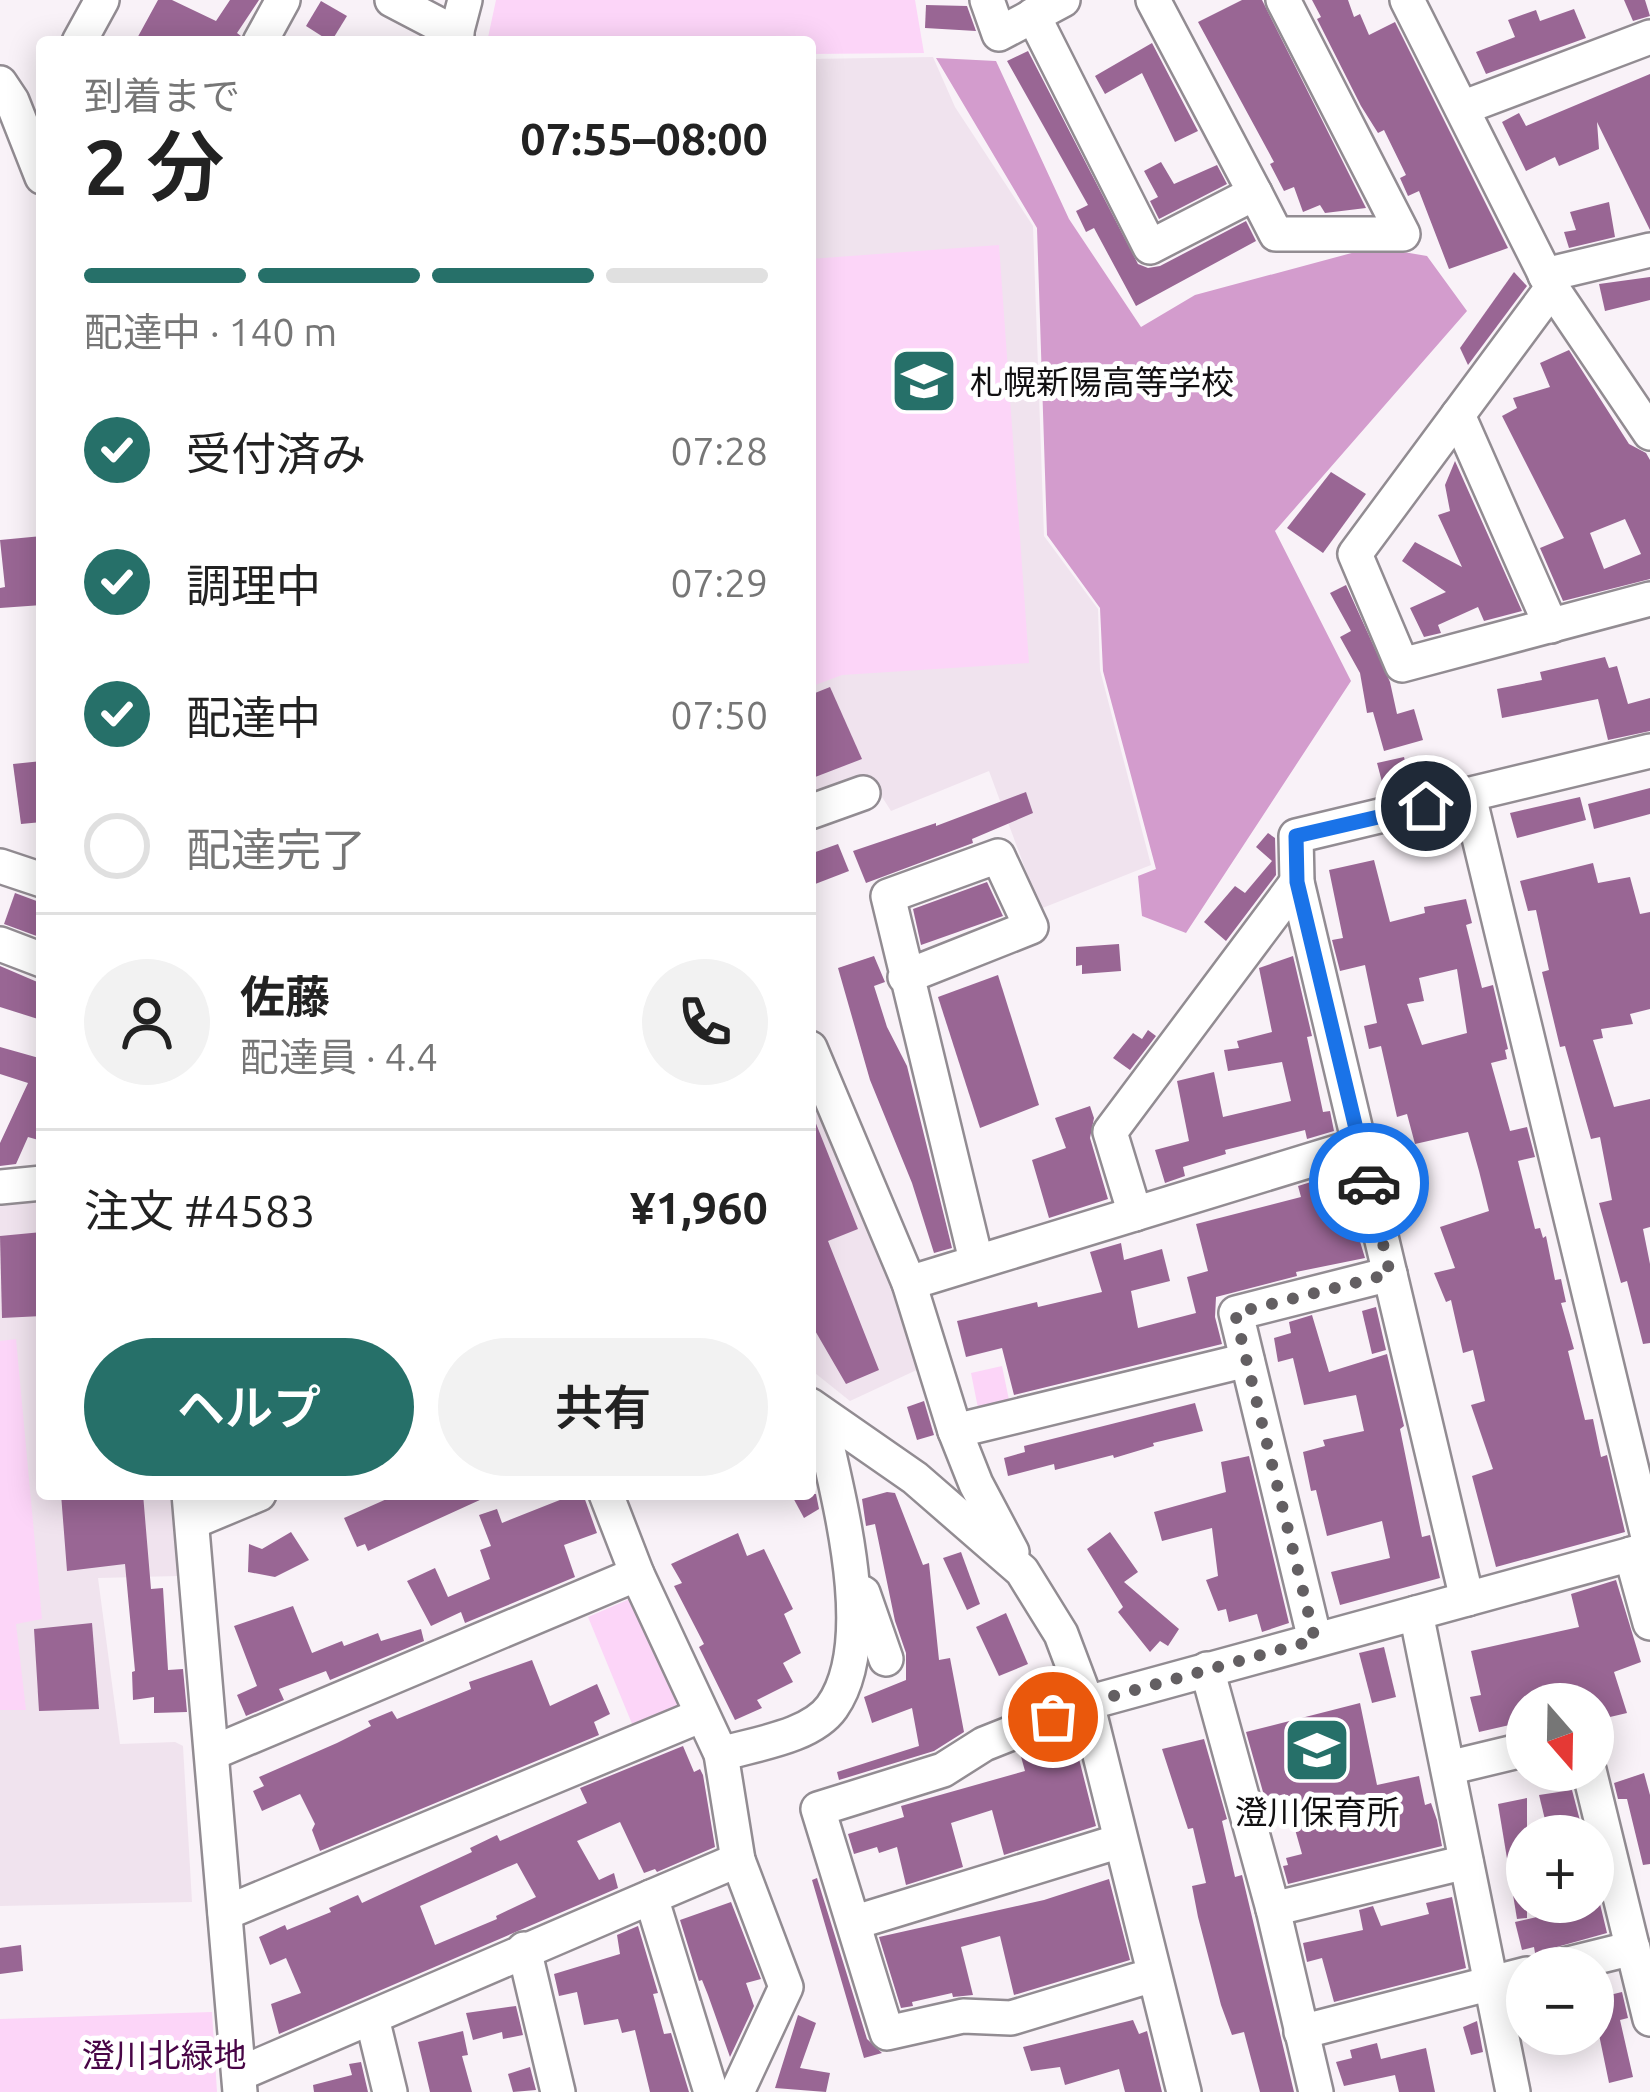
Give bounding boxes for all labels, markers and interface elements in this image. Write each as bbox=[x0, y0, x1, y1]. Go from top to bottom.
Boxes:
text: 到着まで bbox=[84, 74, 240, 117]
text: 07:55–08:00 bbox=[520, 113, 768, 164]
text: 2 分 bbox=[84, 122, 224, 210]
text: 配達中 · 140 m bbox=[84, 310, 337, 353]
school or university icon: 札幌新陽高等学校 bbox=[889, 346, 959, 416]
place label: 札幌新陽高等学校 bbox=[970, 363, 1234, 400]
icon: check bbox=[84, 417, 150, 483]
text: 受付済み bbox=[186, 428, 366, 479]
text: 07:28 bbox=[670, 429, 768, 472]
icon: check bbox=[84, 549, 150, 615]
text: 調理中 bbox=[186, 560, 321, 611]
text: 07:29 bbox=[670, 561, 768, 604]
icon: check bbox=[84, 681, 150, 747]
text: 配達中 bbox=[186, 692, 321, 743]
text: 07:50 bbox=[670, 693, 768, 736]
pin bbox=[1375, 755, 1477, 857]
icon: home bbox=[1393, 773, 1459, 839]
text: 配達完了 bbox=[186, 824, 366, 875]
button: person bbox=[84, 959, 210, 1085]
button: phone bbox=[642, 959, 768, 1085]
text: 佐藤 bbox=[240, 971, 330, 1022]
text: 配達員 · 4.4 bbox=[240, 1035, 438, 1078]
courier bbox=[1309, 1123, 1429, 1243]
icon: car bbox=[1336, 1150, 1402, 1216]
text: ¥1,960 bbox=[630, 1182, 768, 1233]
text: 注文 #4583 bbox=[84, 1185, 315, 1236]
button: ヘルプ bbox=[84, 1338, 414, 1476]
button: 共有 bbox=[438, 1338, 768, 1476]
pin bbox=[1002, 1666, 1104, 1768]
north arrow bbox=[1506, 1683, 1614, 1791]
map controls bbox=[1506, 1683, 1614, 2055]
icon: bag bbox=[1020, 1684, 1086, 1750]
school or university icon: 澄川保育所 bbox=[1282, 1715, 1352, 1785]
place label: 澄川保育所 bbox=[1235, 1793, 1400, 1830]
button: + bbox=[1506, 1815, 1614, 1923]
button: − bbox=[1506, 1947, 1614, 2055]
park label: 澄川北緑地 bbox=[82, 2036, 247, 2073]

